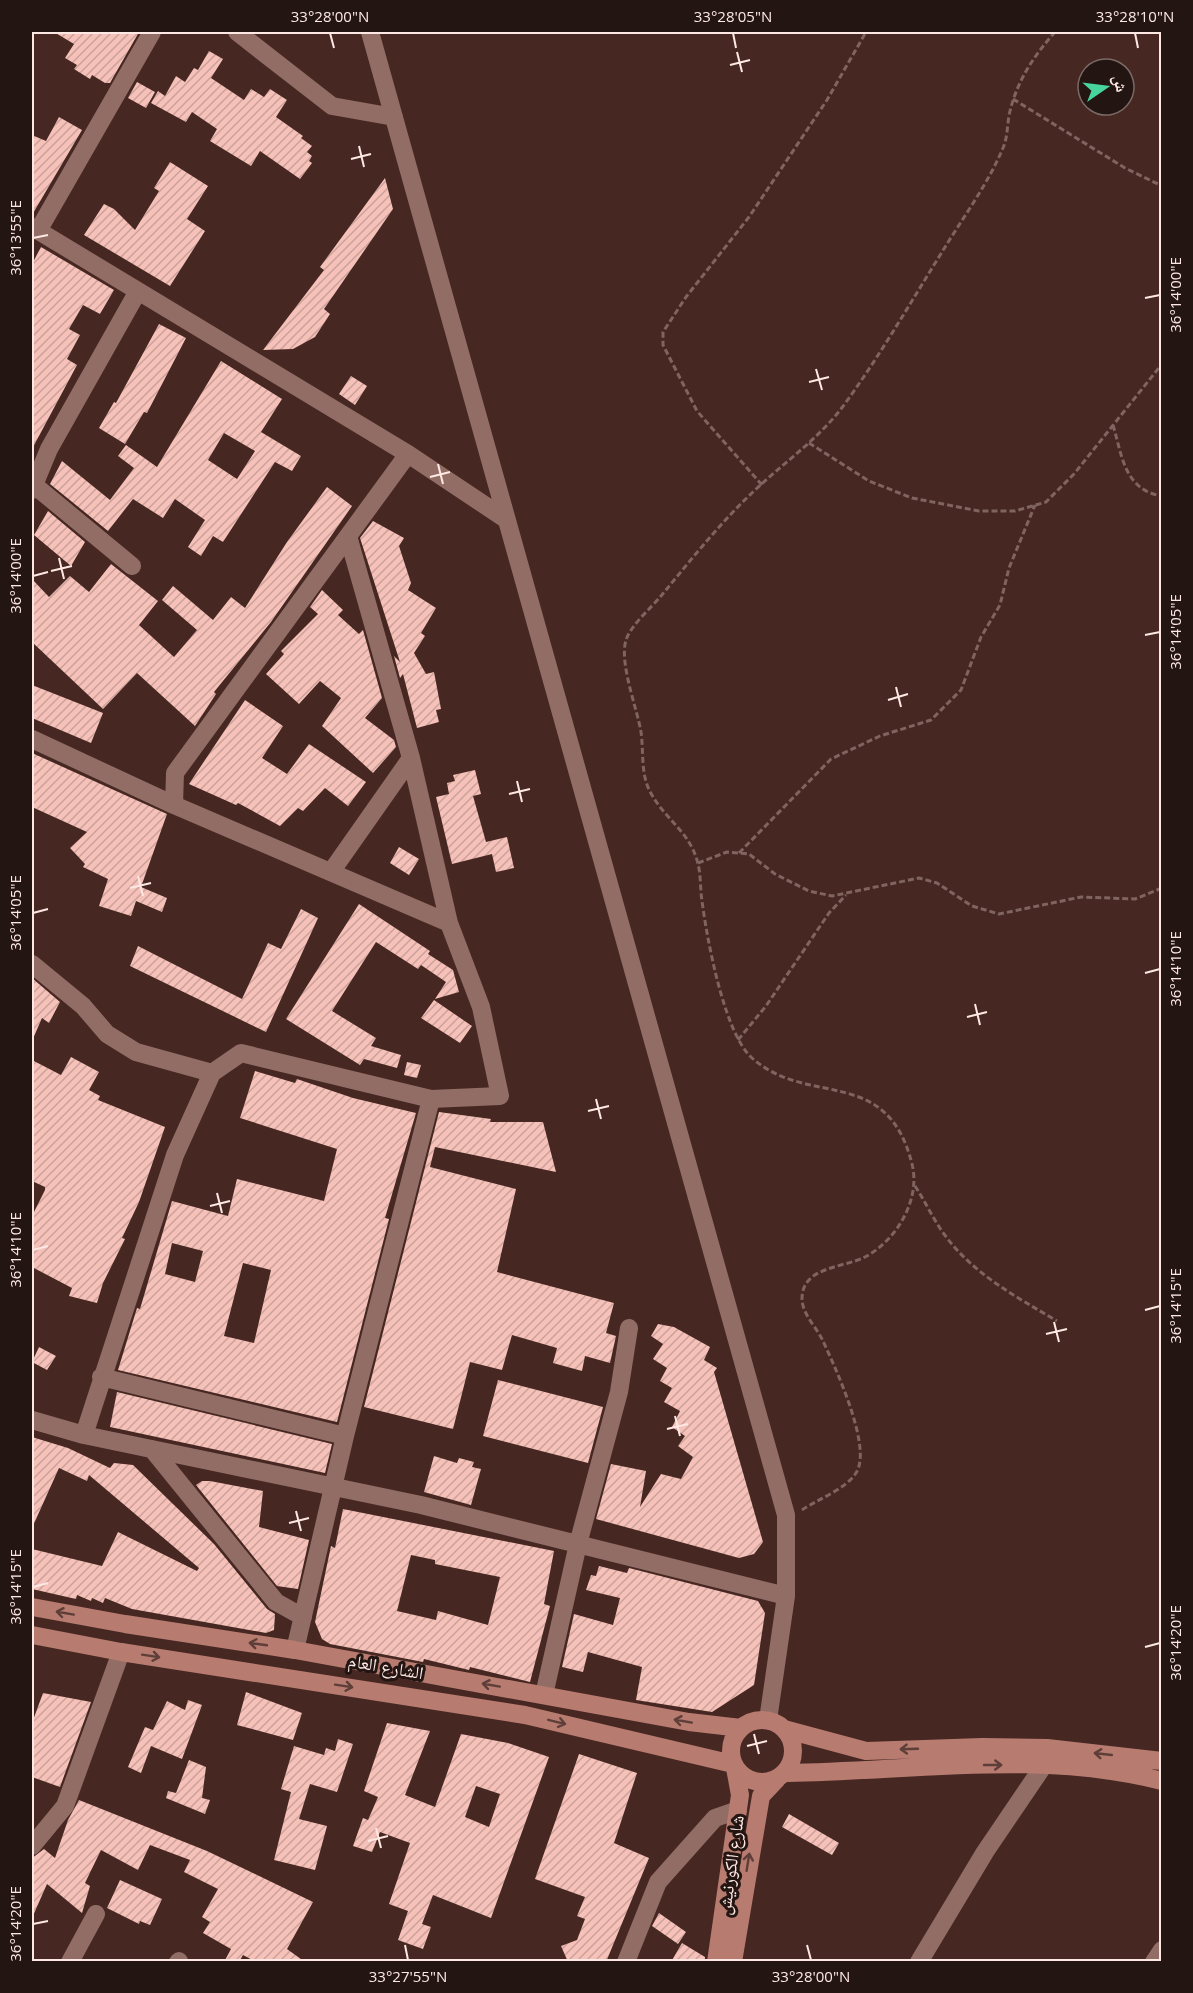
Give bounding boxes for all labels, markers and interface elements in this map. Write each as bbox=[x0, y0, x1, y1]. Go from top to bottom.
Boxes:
text: 33°28'00"N bbox=[291, 6, 369, 26]
text: 33°28'05"N bbox=[694, 6, 772, 26]
text: 33°28'10"N bbox=[1096, 6, 1174, 26]
north arrow bbox=[1076, 57, 1136, 117]
text: ش bbox=[1108, 72, 1133, 94]
text: 36°13'55"E bbox=[5, 200, 25, 276]
text: 36°14'00"E bbox=[1165, 257, 1185, 333]
text: 36°14'00"E bbox=[5, 538, 25, 614]
text: 36°14'05"E bbox=[1165, 594, 1185, 670]
text: 36°14'05"E bbox=[5, 875, 25, 951]
text: 36°14'10"E bbox=[1165, 931, 1185, 1007]
text: 36°14'10"E bbox=[5, 1212, 25, 1288]
text: 36°14'15"E bbox=[1165, 1268, 1185, 1344]
text: 36°14'15"E bbox=[5, 1549, 25, 1625]
text: 36°14'20"E bbox=[1165, 1605, 1185, 1681]
one-way arrow bbox=[56, 1607, 75, 1618]
one-way arrow bbox=[248, 1639, 268, 1650]
street label: الشارع العام bbox=[346, 1648, 426, 1685]
one-way arrow bbox=[141, 1651, 160, 1662]
one-way arrow bbox=[482, 1679, 501, 1690]
one-way arrow bbox=[333, 1681, 353, 1692]
one-way arrow bbox=[673, 1715, 693, 1726]
one-way arrow bbox=[547, 1717, 566, 1729]
one-way arrow bbox=[899, 1744, 919, 1755]
one-way arrow bbox=[1094, 1748, 1114, 1759]
one-way arrow bbox=[983, 1759, 1003, 1770]
street label: شارع الكورنيش bbox=[711, 1814, 749, 1916]
one-way arrow bbox=[743, 1853, 754, 1873]
text: 36°14'20"E bbox=[5, 1886, 25, 1962]
text: 33°27'55"N bbox=[369, 1966, 447, 1986]
text: 33°28'00"N bbox=[772, 1966, 850, 1986]

